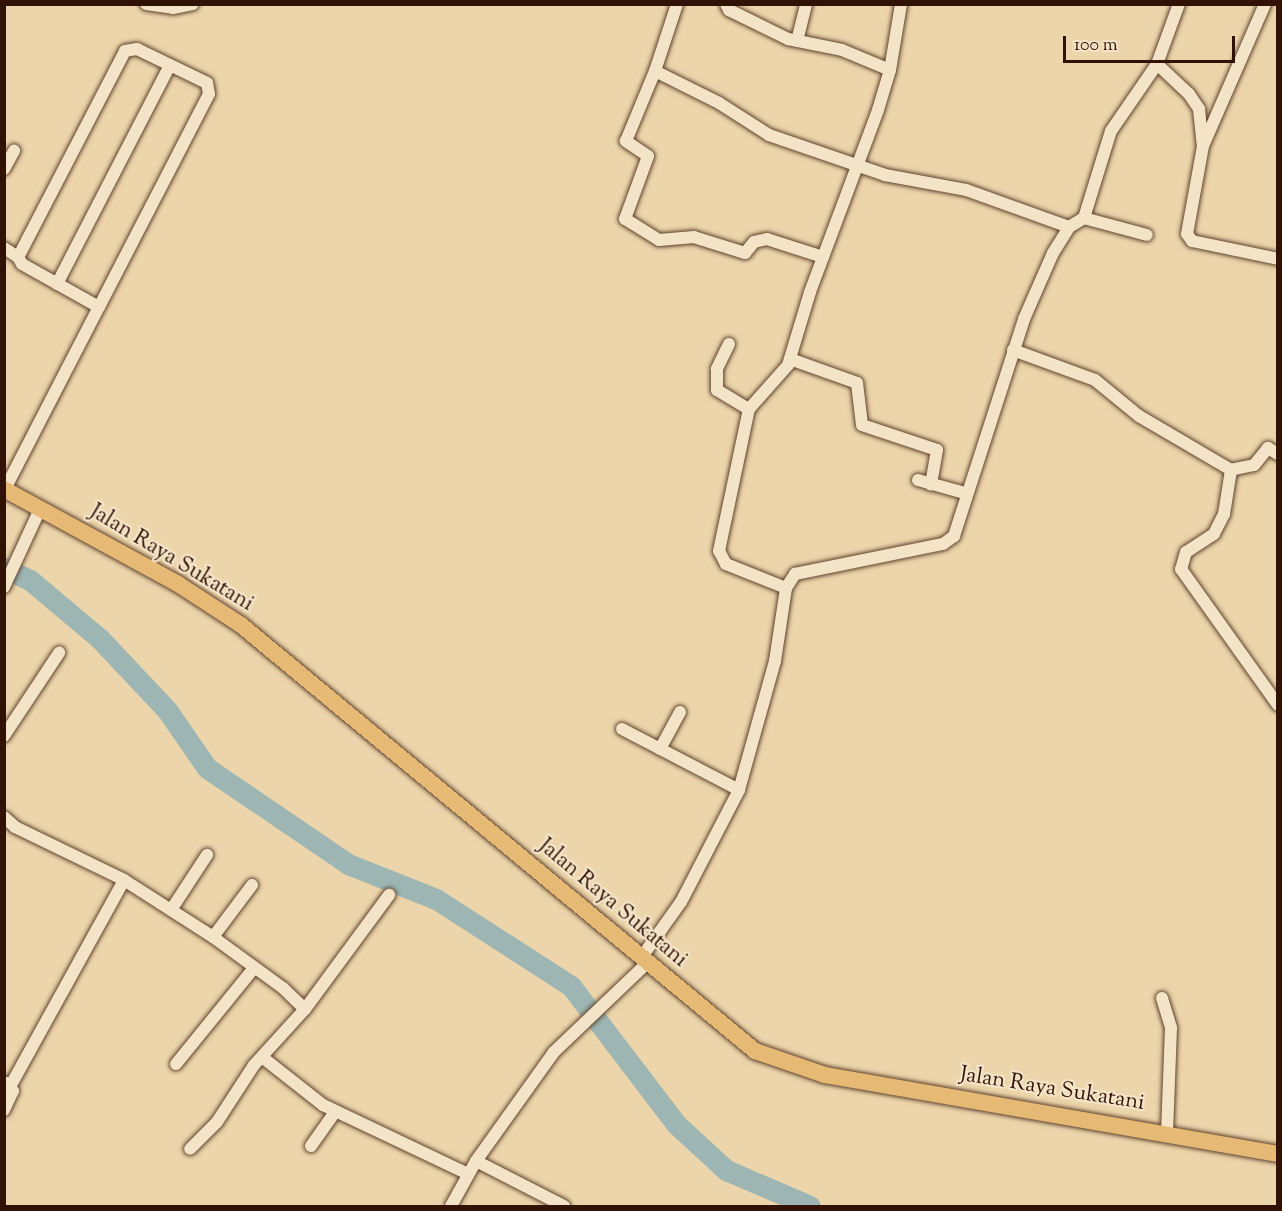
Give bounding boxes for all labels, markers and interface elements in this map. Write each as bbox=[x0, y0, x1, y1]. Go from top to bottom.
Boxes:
scale bar bbox=[1066, 24, 1238, 62]
text: 100 m bbox=[1074, 33, 1118, 59]
street label: Jalan Raya Sukatani bbox=[84, 500, 258, 618]
street label: Jalan Raya Sukatani bbox=[532, 834, 692, 974]
street label: Jalan Raya Sukatani bbox=[958, 1062, 1146, 1118]

